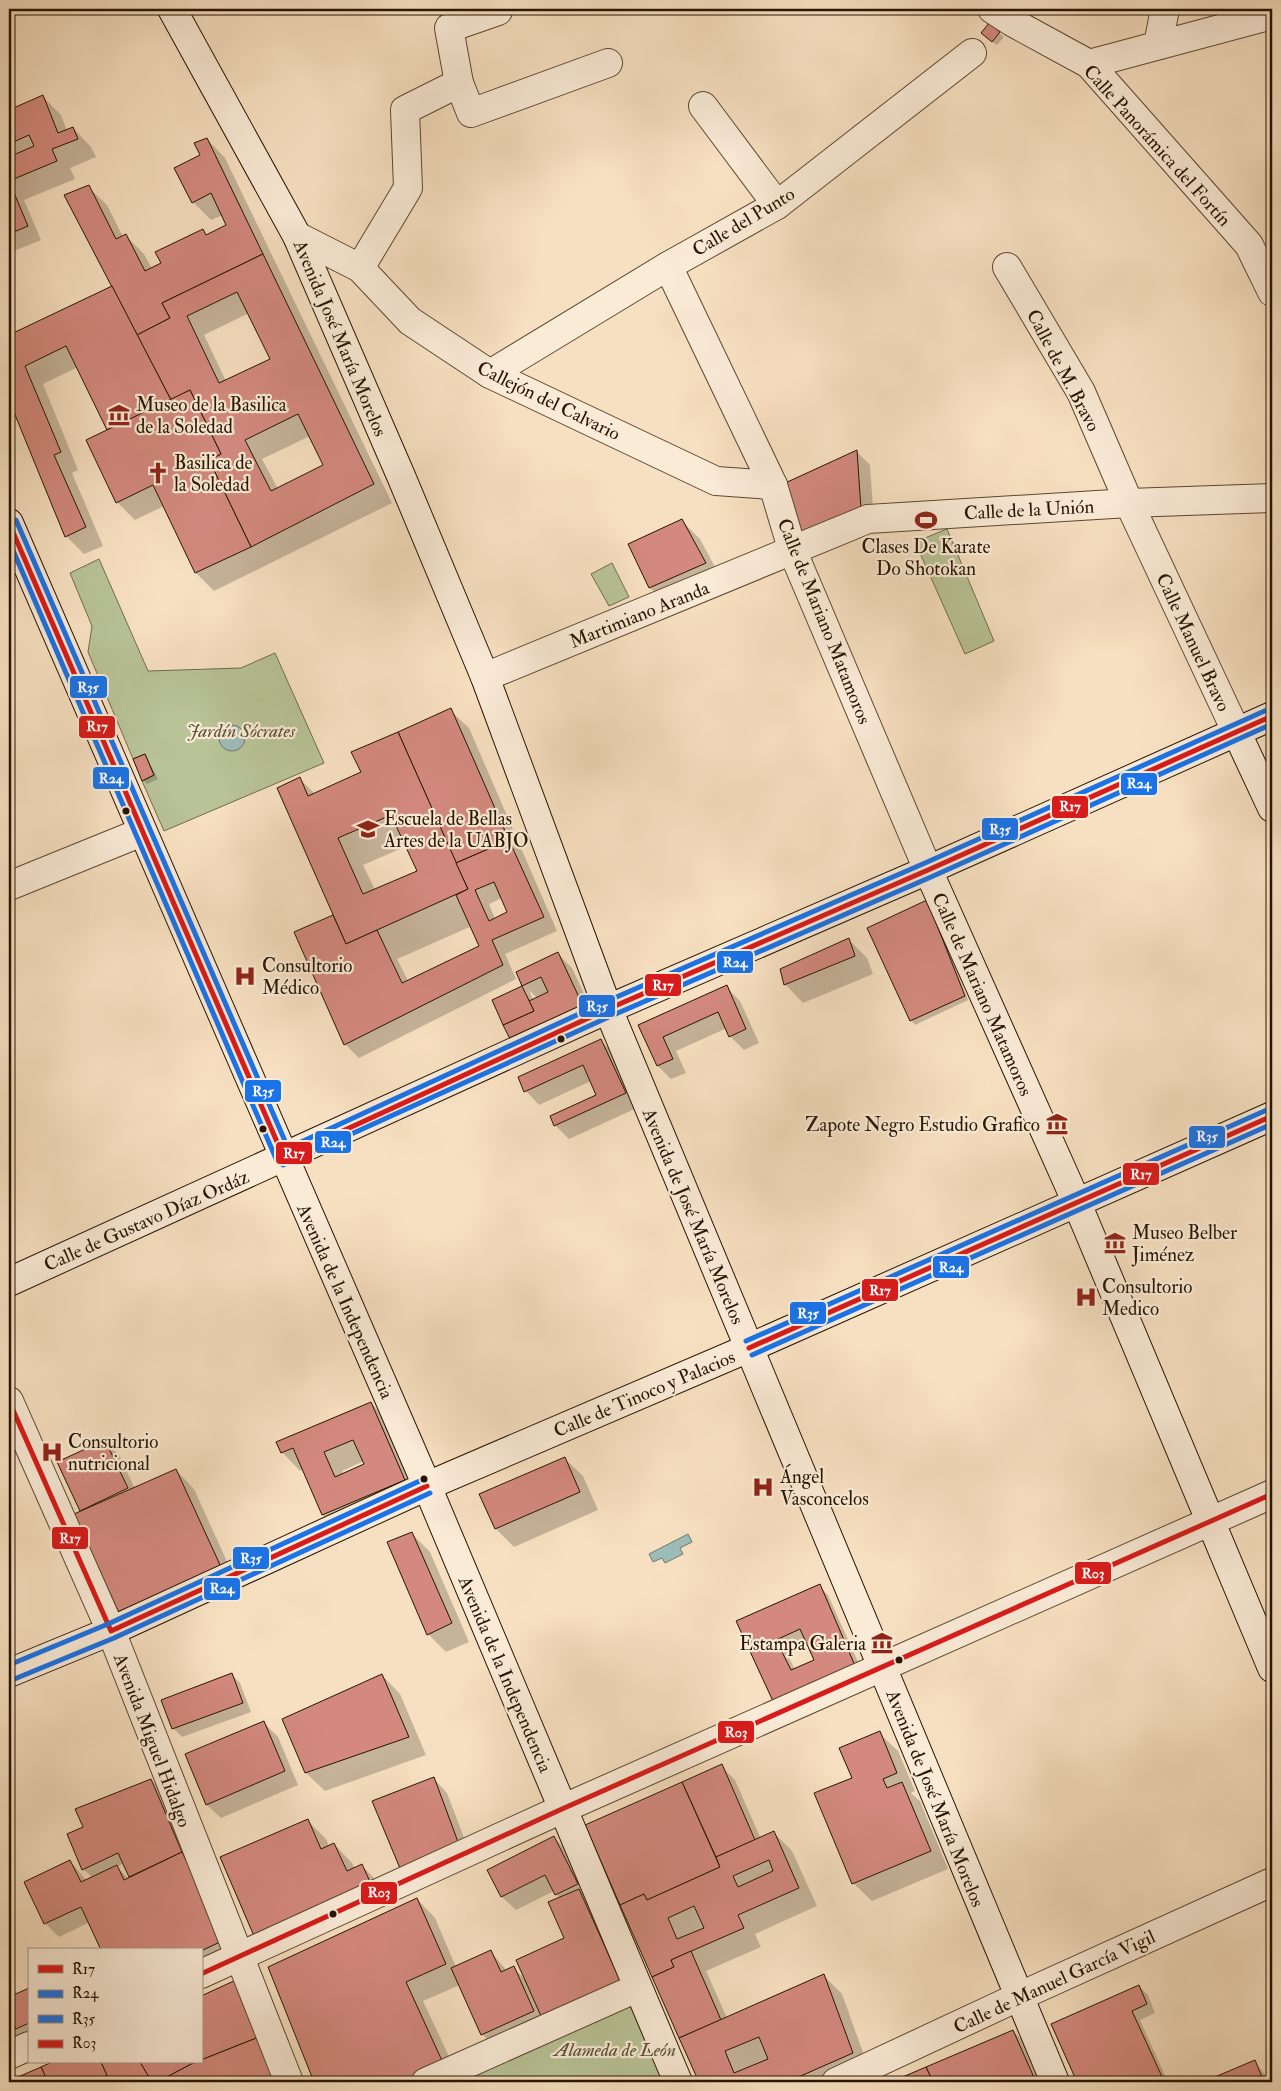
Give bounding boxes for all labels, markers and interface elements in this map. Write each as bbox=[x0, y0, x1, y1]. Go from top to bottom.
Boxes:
street label: Calle Panorámica del Fortín bbox=[1078, 60, 1236, 232]
street label: Calle del Punto bbox=[688, 182, 799, 262]
street label: Avenida José María Morelos bbox=[287, 236, 392, 440]
street label: Calle de M. Bravo bbox=[1021, 305, 1105, 436]
street label: Callejón del Calvario bbox=[473, 356, 624, 446]
place label: Museo de la Basilica de la Soledad bbox=[136, 393, 287, 439]
museum icon: Museo de la Basilica de la Soledad bbox=[106, 402, 132, 428]
place label: Basilica de la Soledad bbox=[174, 451, 252, 497]
church icon: Basilica de la Soledad bbox=[145, 460, 171, 486]
street label: Calle de la Unión bbox=[963, 495, 1095, 525]
sports icon: Clases De Karate Do Shotokan bbox=[913, 507, 939, 533]
street label: Calle de Mariano Matamoros bbox=[772, 515, 876, 728]
place label: Clases De Karate Do Shotokan bbox=[861, 535, 991, 581]
street label: Calle Manuel Bravo bbox=[1151, 569, 1236, 715]
street label: Martimiano Aranda bbox=[566, 576, 713, 654]
line badge: R35 bbox=[69, 675, 108, 699]
text: R35 bbox=[77, 679, 100, 696]
line badge: R17 bbox=[78, 715, 116, 739]
text: R17 bbox=[86, 718, 108, 735]
park label: Jardín Sócrates bbox=[187, 719, 296, 743]
line badge: R24 bbox=[92, 766, 130, 790]
text: R24 bbox=[99, 770, 125, 787]
line badge: R24 bbox=[1120, 772, 1158, 796]
text: R24 bbox=[1127, 775, 1153, 792]
line badge: R17 bbox=[1051, 795, 1089, 819]
text: R17 bbox=[1059, 798, 1081, 815]
unlabelled marker bbox=[121, 806, 131, 816]
place label: Escuela de Bellas Artes de la UABJO bbox=[383, 807, 528, 853]
school or university icon: Escuela de Bellas Artes de la UABJO bbox=[355, 816, 381, 842]
line badge: R35 bbox=[981, 817, 1019, 841]
text: R35 bbox=[989, 821, 1012, 838]
street label: Calle de Mariano Matamoros bbox=[926, 889, 1038, 1100]
line badge: R24 bbox=[716, 950, 754, 974]
place label: Consultorio Médico bbox=[262, 954, 352, 1000]
text: R24 bbox=[723, 954, 749, 971]
hospital icon: Consultorio Médico bbox=[232, 963, 258, 989]
line badge: R17 bbox=[644, 973, 682, 997]
text: R17 bbox=[652, 977, 674, 994]
line badge: R35 bbox=[578, 994, 616, 1018]
text: R35 bbox=[586, 998, 609, 1015]
unlabelled marker bbox=[556, 1034, 566, 1044]
line badge: R35 bbox=[244, 1079, 282, 1103]
text: R35 bbox=[252, 1083, 275, 1100]
street label: Avenida de José María Morelos bbox=[636, 1104, 750, 1328]
museum icon: Zapote Negro Estudio Grafico bbox=[1044, 1111, 1070, 1137]
place label: Zapote Negro Estudio Grafico bbox=[805, 1113, 1040, 1138]
unlabelled marker bbox=[258, 1124, 268, 1134]
line badge: R35 bbox=[1188, 1125, 1226, 1149]
text: R35 bbox=[1196, 1128, 1219, 1145]
line badge: R24 bbox=[314, 1130, 352, 1154]
text: R24 bbox=[321, 1134, 347, 1151]
line badge: R17 bbox=[275, 1141, 313, 1165]
text: R17 bbox=[283, 1145, 305, 1162]
line badge: R17 bbox=[1122, 1162, 1160, 1186]
street label: Calle de Gustavo Díaz Ordáz bbox=[40, 1165, 253, 1277]
text: R17 bbox=[1130, 1166, 1152, 1183]
street label: Avenida de la Independencia bbox=[290, 1199, 399, 1403]
place label: Museo Belber Jiménez bbox=[1131, 1221, 1237, 1267]
museum icon: Museo Belber Jiménez bbox=[1102, 1230, 1128, 1256]
line badge: R24 bbox=[932, 1255, 970, 1279]
text: R24 bbox=[939, 1259, 965, 1276]
place label: Consultorio Medico bbox=[1102, 1275, 1192, 1321]
line badge: R17 bbox=[861, 1278, 899, 1302]
text: R17 bbox=[869, 1282, 891, 1299]
hospital icon: Consultorio Medico bbox=[1073, 1284, 1099, 1310]
line badge: R35 bbox=[789, 1301, 827, 1325]
text: R35 bbox=[797, 1305, 820, 1322]
street label: Calle de Tinoco y Palacios bbox=[550, 1345, 739, 1443]
place label: Consultorio nutricional bbox=[68, 1430, 158, 1476]
hospital icon: Consultorio nutricional bbox=[39, 1439, 65, 1465]
place label: Ángel Vasconcelos bbox=[779, 1463, 869, 1511]
unlabelled marker bbox=[419, 1474, 429, 1484]
hospital icon: Ángel Vasconcelos bbox=[750, 1474, 776, 1500]
line badge: R17 bbox=[51, 1526, 89, 1550]
text: R17 bbox=[59, 1530, 81, 1547]
line badge: R35 bbox=[232, 1546, 270, 1570]
text: R35 bbox=[240, 1550, 263, 1567]
line badge: R03 bbox=[1074, 1561, 1112, 1585]
text: R03 bbox=[1082, 1565, 1104, 1582]
street label: Avenida de la Independencia bbox=[451, 1572, 557, 1777]
line badge: R24 bbox=[203, 1577, 241, 1601]
text: R24 bbox=[210, 1580, 236, 1597]
museum icon: Estampa Galeria bbox=[869, 1630, 895, 1656]
place label: Estampa Galeria bbox=[739, 1632, 866, 1657]
street label: Avenida Miguel Hidalgo bbox=[108, 1649, 196, 1831]
unlabelled marker bbox=[894, 1655, 904, 1665]
street label: Avenida de José María Morelos bbox=[880, 1685, 990, 1911]
line badge: R03 bbox=[717, 1720, 755, 1744]
text: R03 bbox=[725, 1724, 747, 1741]
line badge: R03 bbox=[360, 1881, 398, 1905]
text: R03 bbox=[368, 1884, 390, 1901]
unlabelled marker bbox=[328, 1909, 338, 1919]
street label: Calle de Manuel García Vigil bbox=[950, 1925, 1159, 2039]
legend bbox=[28, 1948, 202, 2064]
text: R17 bbox=[72, 1960, 95, 1979]
text: R24 bbox=[72, 1984, 99, 2003]
text: R35 bbox=[72, 2010, 95, 2029]
text: R03 bbox=[72, 2034, 96, 2053]
park label: Alameda de León bbox=[552, 2038, 676, 2062]

